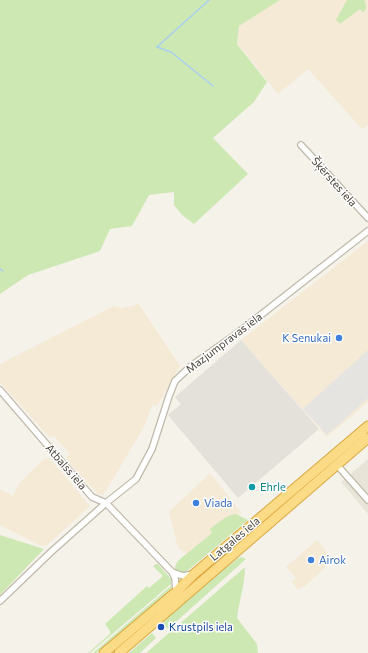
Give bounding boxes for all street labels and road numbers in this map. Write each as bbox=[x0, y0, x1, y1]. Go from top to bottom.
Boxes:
street label: Šķērstes iela bbox=[308, 155, 360, 209]
street label: Mazjumpravas iela bbox=[183, 310, 265, 376]
street label: Atbalss iela bbox=[43, 442, 89, 492]
street label: Latgales iela bbox=[207, 514, 263, 564]

